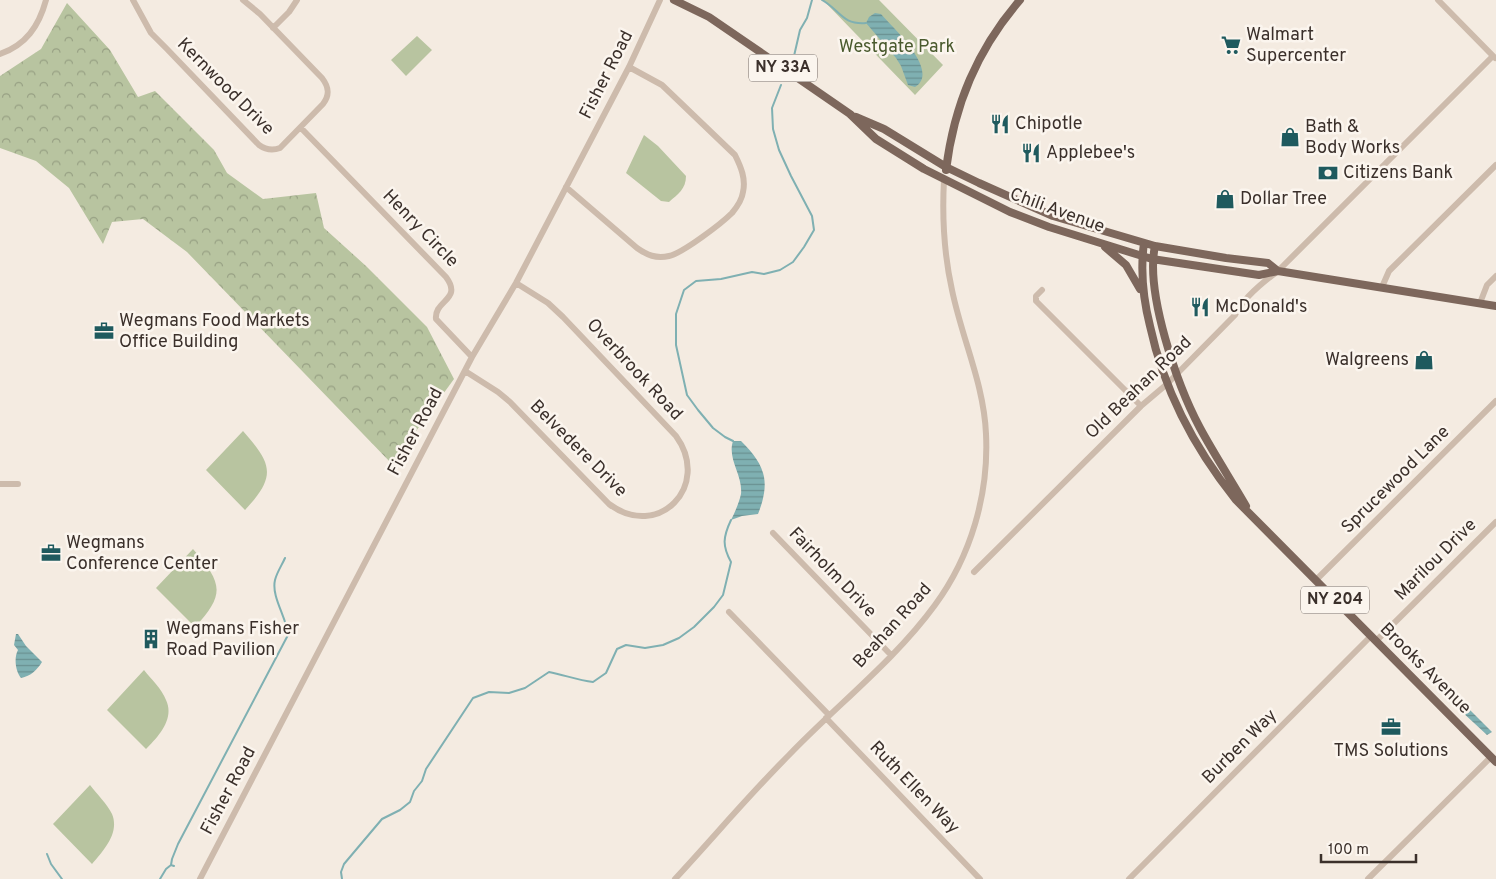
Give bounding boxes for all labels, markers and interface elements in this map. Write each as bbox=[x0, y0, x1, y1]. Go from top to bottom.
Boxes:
place label: Walmart Supercenter bbox=[1246, 24, 1346, 68]
street label: Fisher Road bbox=[575, 27, 639, 123]
street label: Kernwood Drive bbox=[171, 33, 279, 141]
supermarket icon: Walmart Supercenter bbox=[1220, 34, 1242, 56]
park label: Westgate Park bbox=[839, 36, 955, 59]
road number: NY 33A bbox=[749, 54, 817, 82]
restaurant icon: Chipotle bbox=[989, 113, 1011, 135]
place label: Chipotle bbox=[1015, 113, 1083, 136]
place label: Bath & Body Works bbox=[1305, 116, 1400, 160]
shop icon: Bath & Body Works bbox=[1279, 126, 1301, 148]
restaurant icon: Applebee's bbox=[1020, 142, 1042, 164]
place label: Applebee's bbox=[1046, 142, 1135, 165]
bank icon: Citizens Bank bbox=[1317, 162, 1339, 184]
place label: Citizens Bank bbox=[1343, 162, 1453, 185]
street label: Chili Avenue bbox=[1006, 183, 1108, 239]
street label: Henry Circle bbox=[377, 185, 463, 273]
shop icon: Dollar Tree bbox=[1214, 188, 1236, 210]
place label: Dollar Tree bbox=[1240, 188, 1327, 211]
restaurant icon: McDonald's bbox=[1189, 296, 1211, 318]
place label: McDonald's bbox=[1215, 296, 1307, 319]
place label: Wegmans Food Markets Office Building bbox=[119, 310, 310, 354]
street label: Overbrook Road bbox=[581, 314, 687, 426]
office icon: Wegmans Food Markets Office Building bbox=[93, 320, 115, 342]
street label: Old Beahan Road bbox=[1081, 331, 1197, 445]
place label: Walgreens bbox=[1325, 349, 1409, 372]
shop icon: Walgreens bbox=[1413, 349, 1435, 371]
street label: Fisher Road bbox=[383, 384, 449, 480]
street label: Belvedere Drive bbox=[524, 395, 632, 503]
street label: Sprucewood Lane bbox=[1337, 421, 1455, 539]
street label: Marilou Drive bbox=[1390, 514, 1482, 606]
street label: Fairholm Drive bbox=[783, 523, 881, 623]
place label: Wegmans Conference Center bbox=[66, 532, 218, 576]
office icon: Wegmans Conference Center bbox=[40, 542, 62, 564]
street label: Beahan Road bbox=[849, 579, 937, 673]
road number: NY 204 bbox=[1301, 586, 1369, 614]
place label: Wegmans Fisher Road Pavilion bbox=[166, 618, 299, 662]
street label: Brooks Avenue bbox=[1374, 618, 1476, 720]
building icon: Wegmans Fisher Road Pavilion bbox=[140, 628, 162, 650]
street label: Burben Way bbox=[1198, 705, 1282, 789]
office icon: TMS Solutions bbox=[1380, 716, 1402, 738]
street label: Ruth Ellen Way bbox=[864, 737, 964, 839]
place label: TMS Solutions bbox=[1334, 740, 1448, 763]
street label: Fisher Road bbox=[196, 743, 262, 839]
scale bar bbox=[1321, 832, 1416, 864]
text: 100 m bbox=[1328, 841, 1369, 860]

